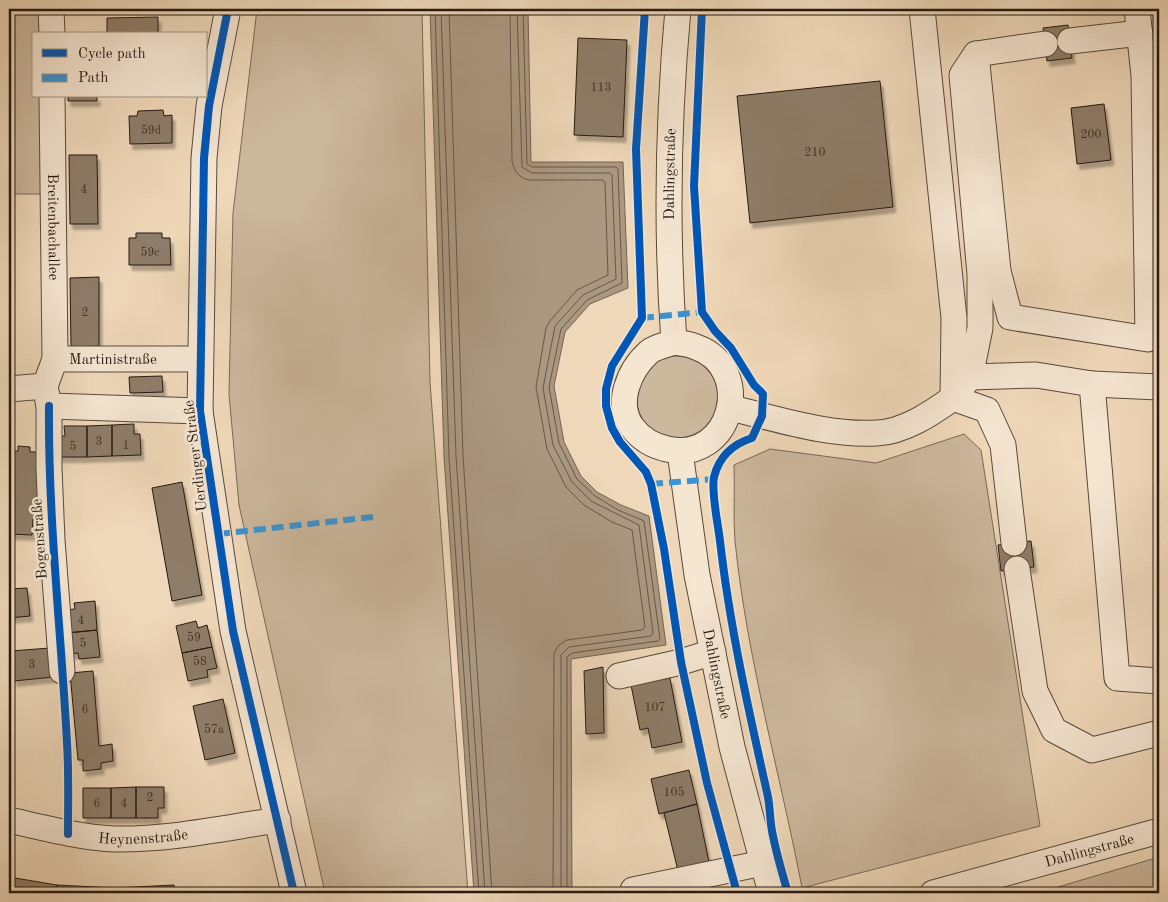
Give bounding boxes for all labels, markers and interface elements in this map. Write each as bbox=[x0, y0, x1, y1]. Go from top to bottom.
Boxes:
legend bbox=[32, 32, 208, 98]
text: Cycle path bbox=[78, 47, 146, 62]
text: Path bbox=[78, 71, 108, 86]
house number: 113 bbox=[591, 82, 611, 94]
house number: 59d bbox=[141, 124, 161, 137]
street label: Dahlingstraße bbox=[663, 128, 679, 220]
house number: 200 bbox=[1081, 129, 1101, 141]
house number: 210 bbox=[805, 147, 825, 159]
street label: Breitenbachallee bbox=[44, 173, 60, 281]
house number: 4 bbox=[81, 184, 88, 196]
house number: 59c bbox=[140, 246, 160, 259]
house number: 2 bbox=[82, 307, 88, 319]
street label: Martinistraße bbox=[69, 353, 157, 368]
street label: Uerdinger Straße bbox=[182, 399, 211, 512]
house number: 3 bbox=[96, 436, 102, 448]
house number: 5 bbox=[70, 440, 77, 453]
house number: 1 bbox=[123, 440, 129, 452]
street label: Bogenstraße bbox=[30, 498, 51, 580]
house number: 4 bbox=[78, 615, 85, 627]
street label: Dahlingstraße bbox=[699, 628, 732, 721]
house number: 59 bbox=[187, 631, 201, 644]
house number: 5 bbox=[80, 637, 87, 650]
house number: 58 bbox=[193, 655, 207, 668]
house number: 3 bbox=[29, 659, 35, 671]
house number: 107 bbox=[645, 702, 665, 714]
house number: 6 bbox=[82, 704, 89, 716]
house number: 57a bbox=[204, 723, 224, 736]
house number: 105 bbox=[664, 786, 684, 799]
house number: 2 bbox=[147, 792, 153, 804]
house number: 6 bbox=[94, 798, 101, 810]
house number: 4 bbox=[121, 798, 128, 810]
street label: Heynenstraße bbox=[97, 828, 189, 848]
street label: Dahlingstraße bbox=[1043, 832, 1136, 871]

